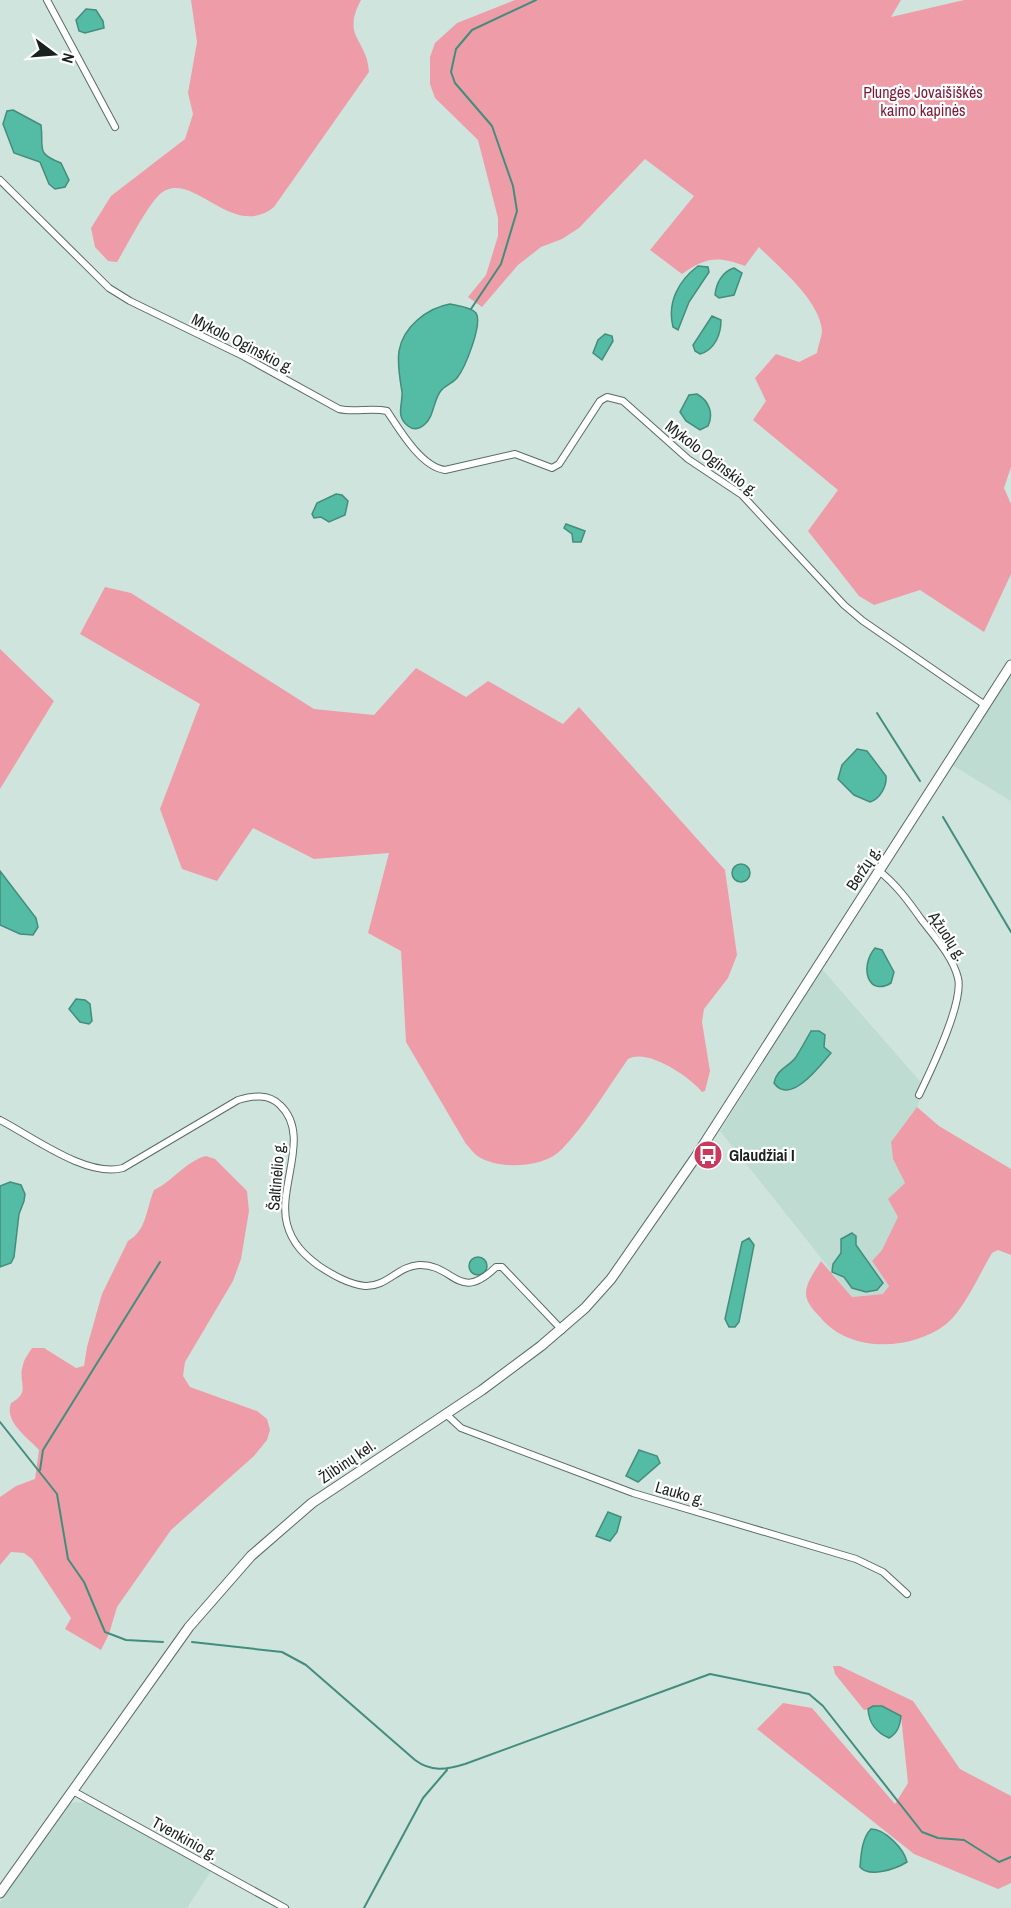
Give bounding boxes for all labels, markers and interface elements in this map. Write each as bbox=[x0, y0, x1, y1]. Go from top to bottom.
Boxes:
north arrow bbox=[24, 24, 84, 84]
text: N bbox=[57, 51, 80, 66]
park label: Plungės Jovaišiškės kaimo kapinės bbox=[863, 81, 983, 121]
street label: Mykolo Oginskio g. bbox=[188, 308, 298, 378]
street label: Mykolo Oginskio g. bbox=[661, 415, 763, 501]
street label: Beržų g. bbox=[840, 842, 886, 894]
street label: Ąžuolų g. bbox=[923, 906, 972, 965]
bus stop icon: Glaudžiai I bbox=[692, 1139, 724, 1171]
street label: Šaltinėlio g. bbox=[262, 1141, 290, 1211]
place label: Glaudžiai I bbox=[729, 1144, 795, 1166]
street label: Žlibinų kel. bbox=[314, 1434, 380, 1488]
street label: Lauko g. bbox=[653, 1475, 707, 1511]
street label: Tvenkinio g. bbox=[148, 1811, 222, 1865]

